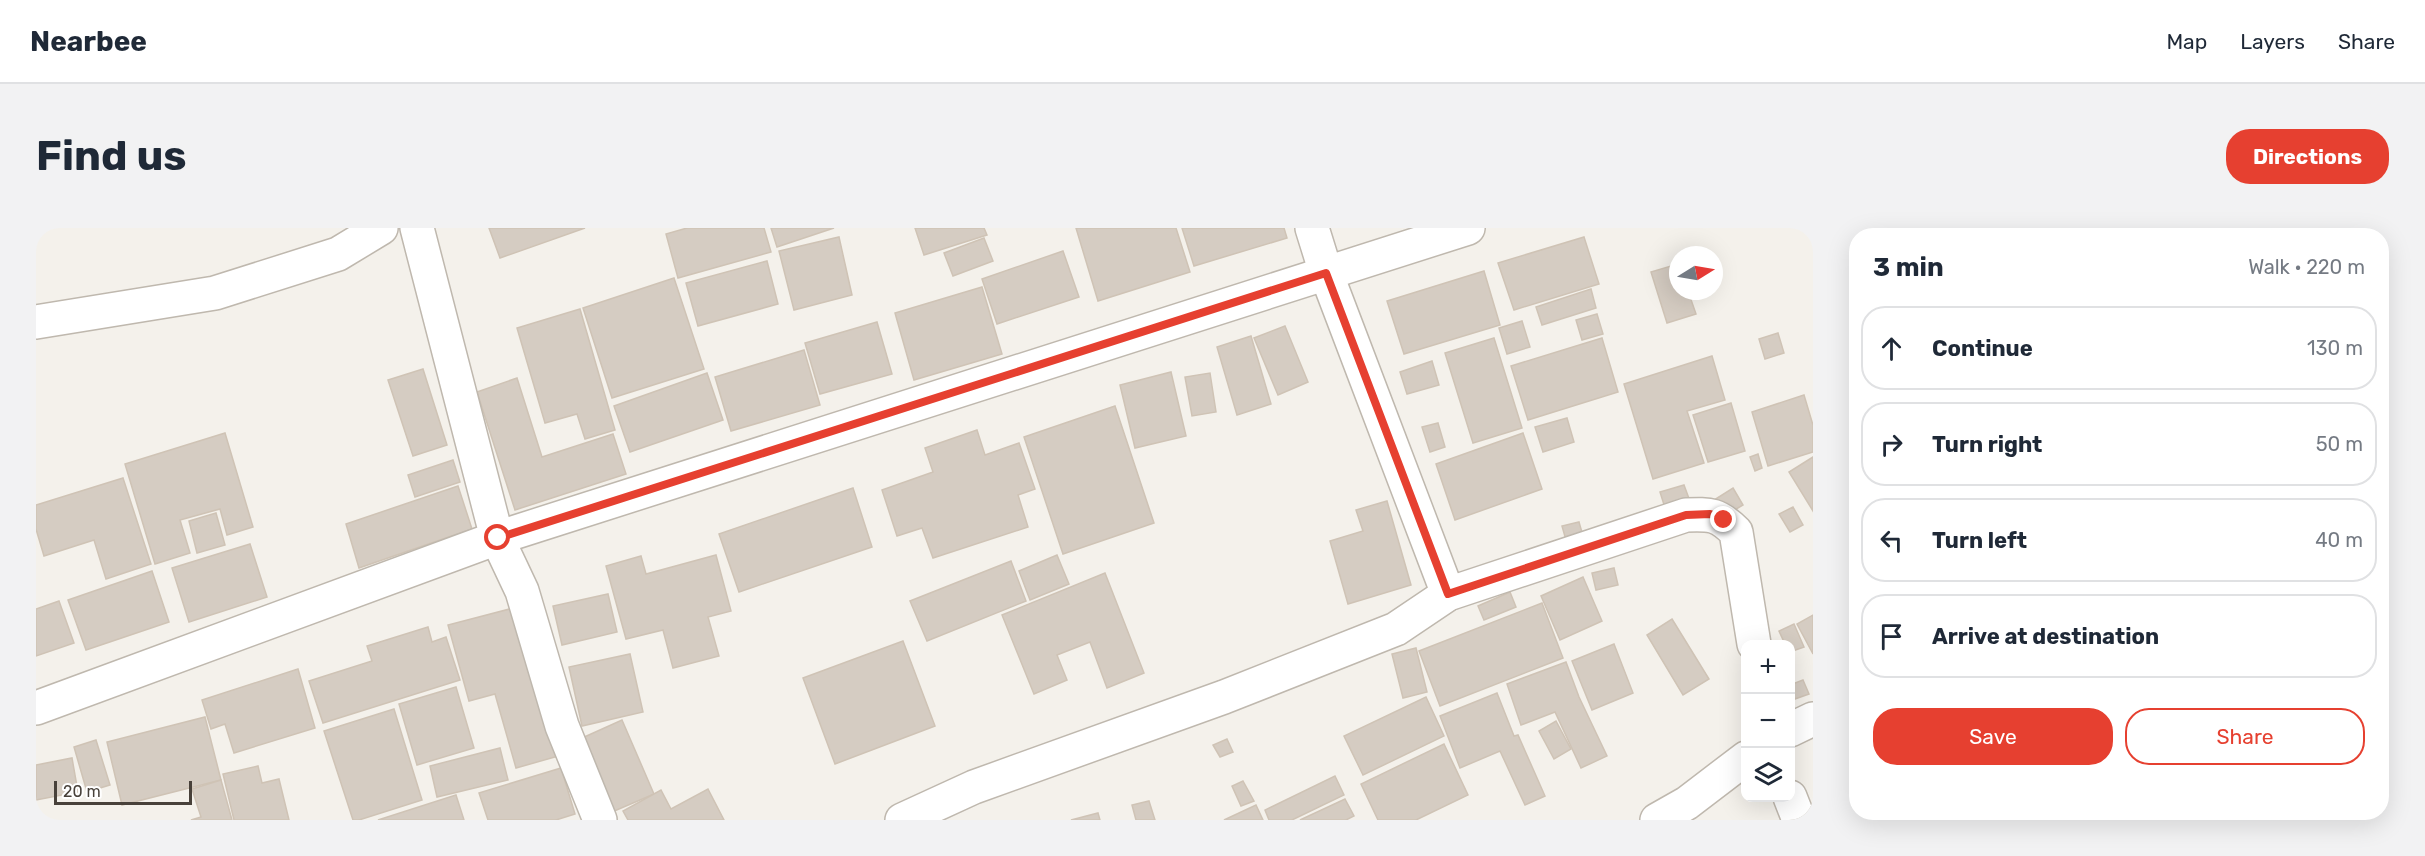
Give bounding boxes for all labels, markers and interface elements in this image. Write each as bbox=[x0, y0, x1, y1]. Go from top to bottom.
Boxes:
text: Nearbee bbox=[30, 25, 147, 58]
text: Map bbox=[2166, 29, 2207, 54]
text: Layers bbox=[2240, 29, 2305, 54]
text: Share bbox=[2338, 29, 2395, 54]
button: Directions bbox=[2226, 129, 2389, 184]
text: Find us bbox=[36, 131, 187, 181]
north arrow bbox=[1669, 246, 1723, 300]
text: 3 min bbox=[1873, 252, 1944, 283]
text: Walk · 220 m bbox=[2248, 255, 2365, 279]
icon: ahead bbox=[1875, 332, 1908, 365]
text: Continue bbox=[1932, 335, 2033, 362]
text: 130 m bbox=[2307, 336, 2363, 360]
icon: right bbox=[1875, 428, 1908, 461]
text: Turn right bbox=[1932, 431, 2042, 458]
text: 50 m bbox=[2316, 432, 2363, 456]
route end bbox=[1710, 506, 1736, 532]
route start bbox=[484, 524, 510, 550]
icon: left bbox=[1875, 524, 1908, 557]
text: Turn left bbox=[1932, 527, 2027, 554]
text: 40 m bbox=[2315, 528, 2363, 552]
icon: arrive bbox=[1875, 620, 1908, 653]
text: Arrive at destination bbox=[1932, 623, 2159, 650]
map controls bbox=[1741, 640, 1795, 802]
button: + bbox=[1741, 640, 1795, 694]
button: − bbox=[1741, 694, 1795, 748]
button: Save bbox=[1873, 708, 2113, 765]
button: Share bbox=[2125, 708, 2365, 765]
button: layers bbox=[1741, 748, 1795, 802]
scale bar bbox=[54, 778, 192, 806]
text: 20 m bbox=[63, 782, 101, 801]

